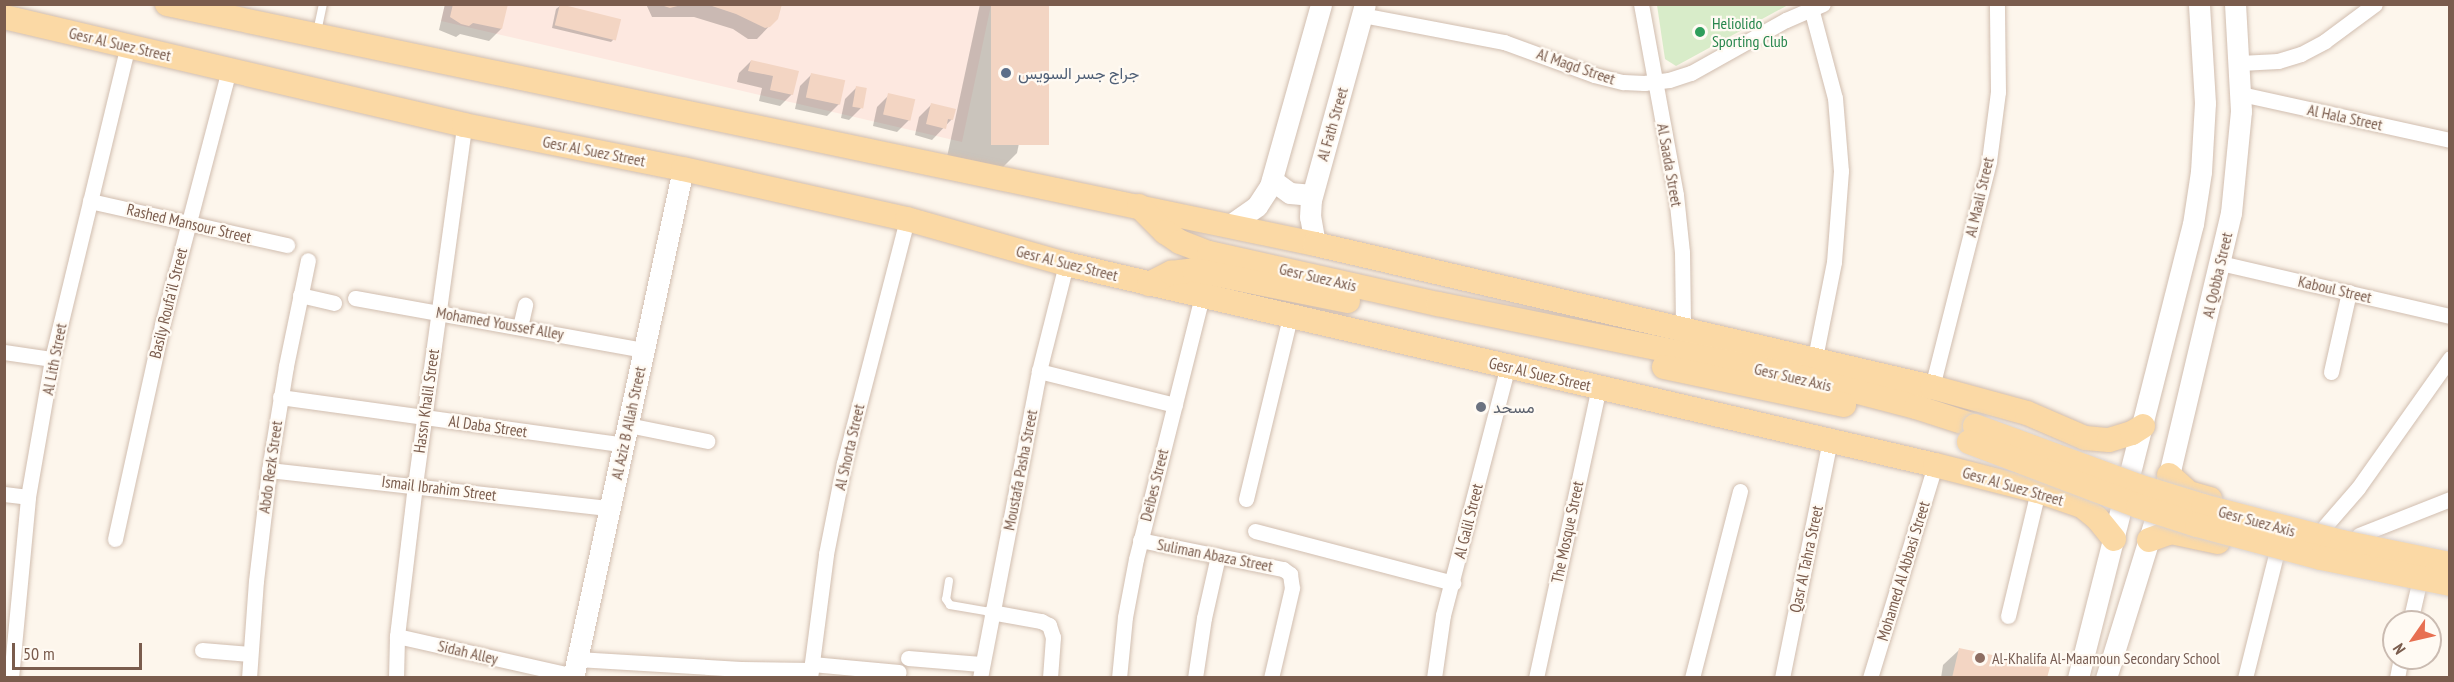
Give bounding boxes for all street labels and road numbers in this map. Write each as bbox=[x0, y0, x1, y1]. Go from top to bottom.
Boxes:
street label: Gesr Al Suez Street bbox=[67, 23, 173, 65]
street label: Al Magd Street bbox=[1534, 44, 1618, 88]
street label: Al Fath Street bbox=[1312, 85, 1352, 163]
street label: Al Hala Street bbox=[2306, 100, 2384, 134]
street label: Al Saada Street bbox=[1653, 122, 1687, 208]
street label: Gesr Al Suez Street bbox=[541, 132, 647, 170]
street label: Al Maali Street bbox=[1960, 155, 1998, 239]
street label: Rashed Mansour Street bbox=[125, 199, 253, 247]
street label: Al Qobba Street bbox=[2198, 230, 2236, 320]
street label: Gesr Al Suez Street bbox=[1014, 241, 1120, 285]
street label: Basily Roufa'il Street bbox=[145, 245, 191, 361]
street label: Gesr Suez Axis bbox=[1277, 259, 1359, 295]
street label: Kaboul Street bbox=[2296, 271, 2374, 307]
street label: Mohamed Youssef Alley bbox=[434, 302, 566, 344]
street label: Al Lith Street bbox=[38, 321, 70, 397]
street label: Hassn Khalil Street bbox=[409, 348, 443, 454]
street label: Gesr Al Suez Street bbox=[1487, 353, 1593, 395]
street label: Gesr Suez Axis bbox=[1752, 359, 1834, 395]
street label: Al Aziz B Allah Street bbox=[607, 364, 649, 482]
street label: Al Shorta Street bbox=[830, 402, 868, 492]
street label: Moustafa Pasha Street bbox=[999, 408, 1041, 532]
street label: Al Daba Street bbox=[447, 411, 529, 441]
street label: Abdo Rezk Street bbox=[254, 419, 286, 515]
street label: Deibes Street bbox=[1136, 447, 1172, 523]
street label: Gesr Al Suez Street bbox=[1960, 462, 2066, 510]
street label: Ismail Ibrahim Street bbox=[381, 471, 497, 505]
street label: The Mosque Street bbox=[1547, 479, 1587, 585]
street label: Al Galil Street bbox=[1449, 482, 1487, 560]
street label: Mohamed Al Abbasi Street bbox=[1873, 498, 1933, 644]
street label: Gesr Suez Axis bbox=[2216, 501, 2298, 541]
street label: Qasr Al Tahra Street bbox=[1785, 503, 1827, 615]
street label: Suliman Abaza Street bbox=[1155, 534, 1275, 576]
street label: Sidah Alley bbox=[436, 636, 500, 668]

